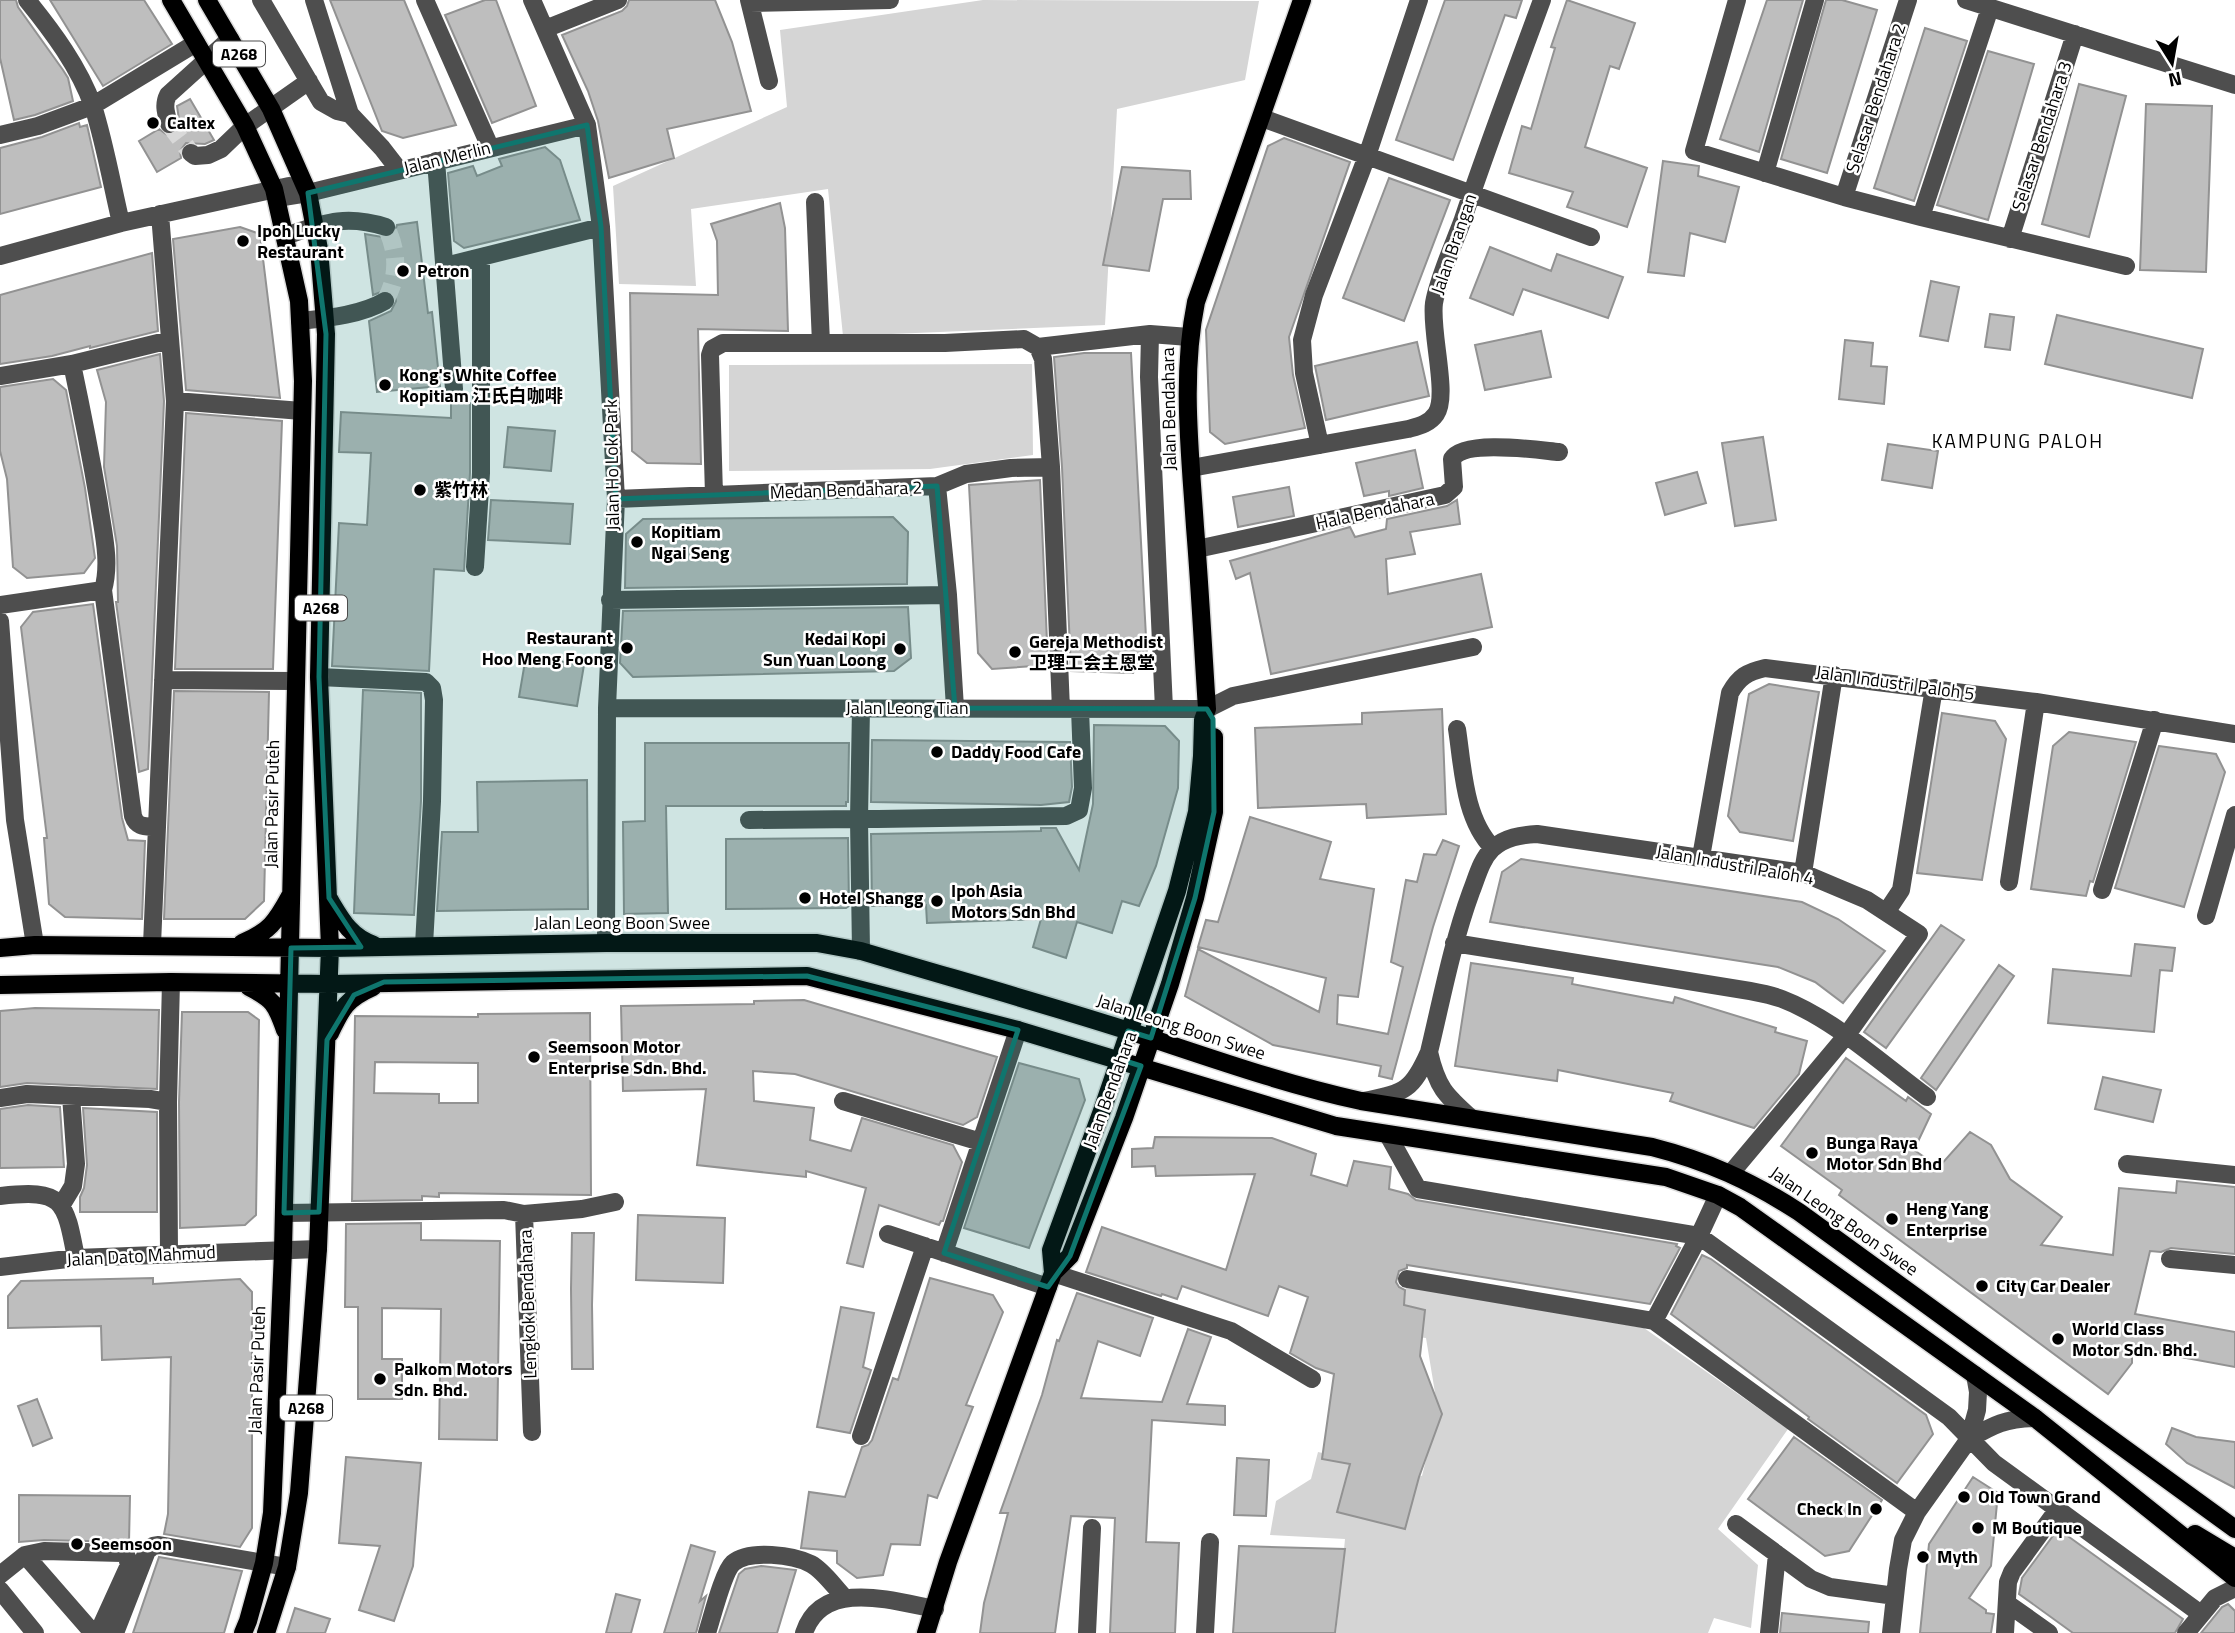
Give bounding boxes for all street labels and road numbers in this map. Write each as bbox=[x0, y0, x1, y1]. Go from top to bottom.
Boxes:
street label: Selasar Bendahara 2 bbox=[1839, 20, 1912, 176]
road number: A268 bbox=[213, 42, 265, 66]
street label: Selasar Bendahara 3 bbox=[2005, 58, 2078, 214]
street label: Jalan Merlin bbox=[400, 134, 493, 181]
street label: Jalan Brangan bbox=[1424, 190, 1483, 298]
street label: Jalan Bendahara bbox=[1154, 347, 1183, 471]
street label: Jalan Ho Lok Park bbox=[597, 399, 626, 531]
street label: Medan Bendahara 2 bbox=[769, 473, 923, 506]
street label: Hala Bendahara bbox=[1313, 485, 1437, 536]
road number: A268 bbox=[295, 596, 347, 621]
street label: Jalan Industri Paloh 5 bbox=[1814, 658, 1976, 707]
street label: Jalan Leong Tian bbox=[845, 694, 969, 721]
street label: Jalan Pasir Puteh bbox=[257, 740, 286, 868]
street label: Jalan Industri Paloh 4 bbox=[1654, 837, 1816, 892]
street label: Jalan Leong Boon Swee bbox=[534, 909, 710, 936]
street label: Jalan Leong Boon Swee bbox=[1093, 986, 1269, 1067]
street label: Jalan Bendahara bbox=[1076, 1027, 1143, 1152]
street label: Jalan Leong Boon Swee bbox=[1764, 1159, 1924, 1282]
street label: Lengkok Bendahara bbox=[511, 1229, 544, 1379]
street label: Jalan Dato Mahmud bbox=[66, 1238, 216, 1273]
street label: Jalan Pasir Puteh bbox=[241, 1305, 272, 1435]
road number: A268 bbox=[280, 1396, 332, 1420]

